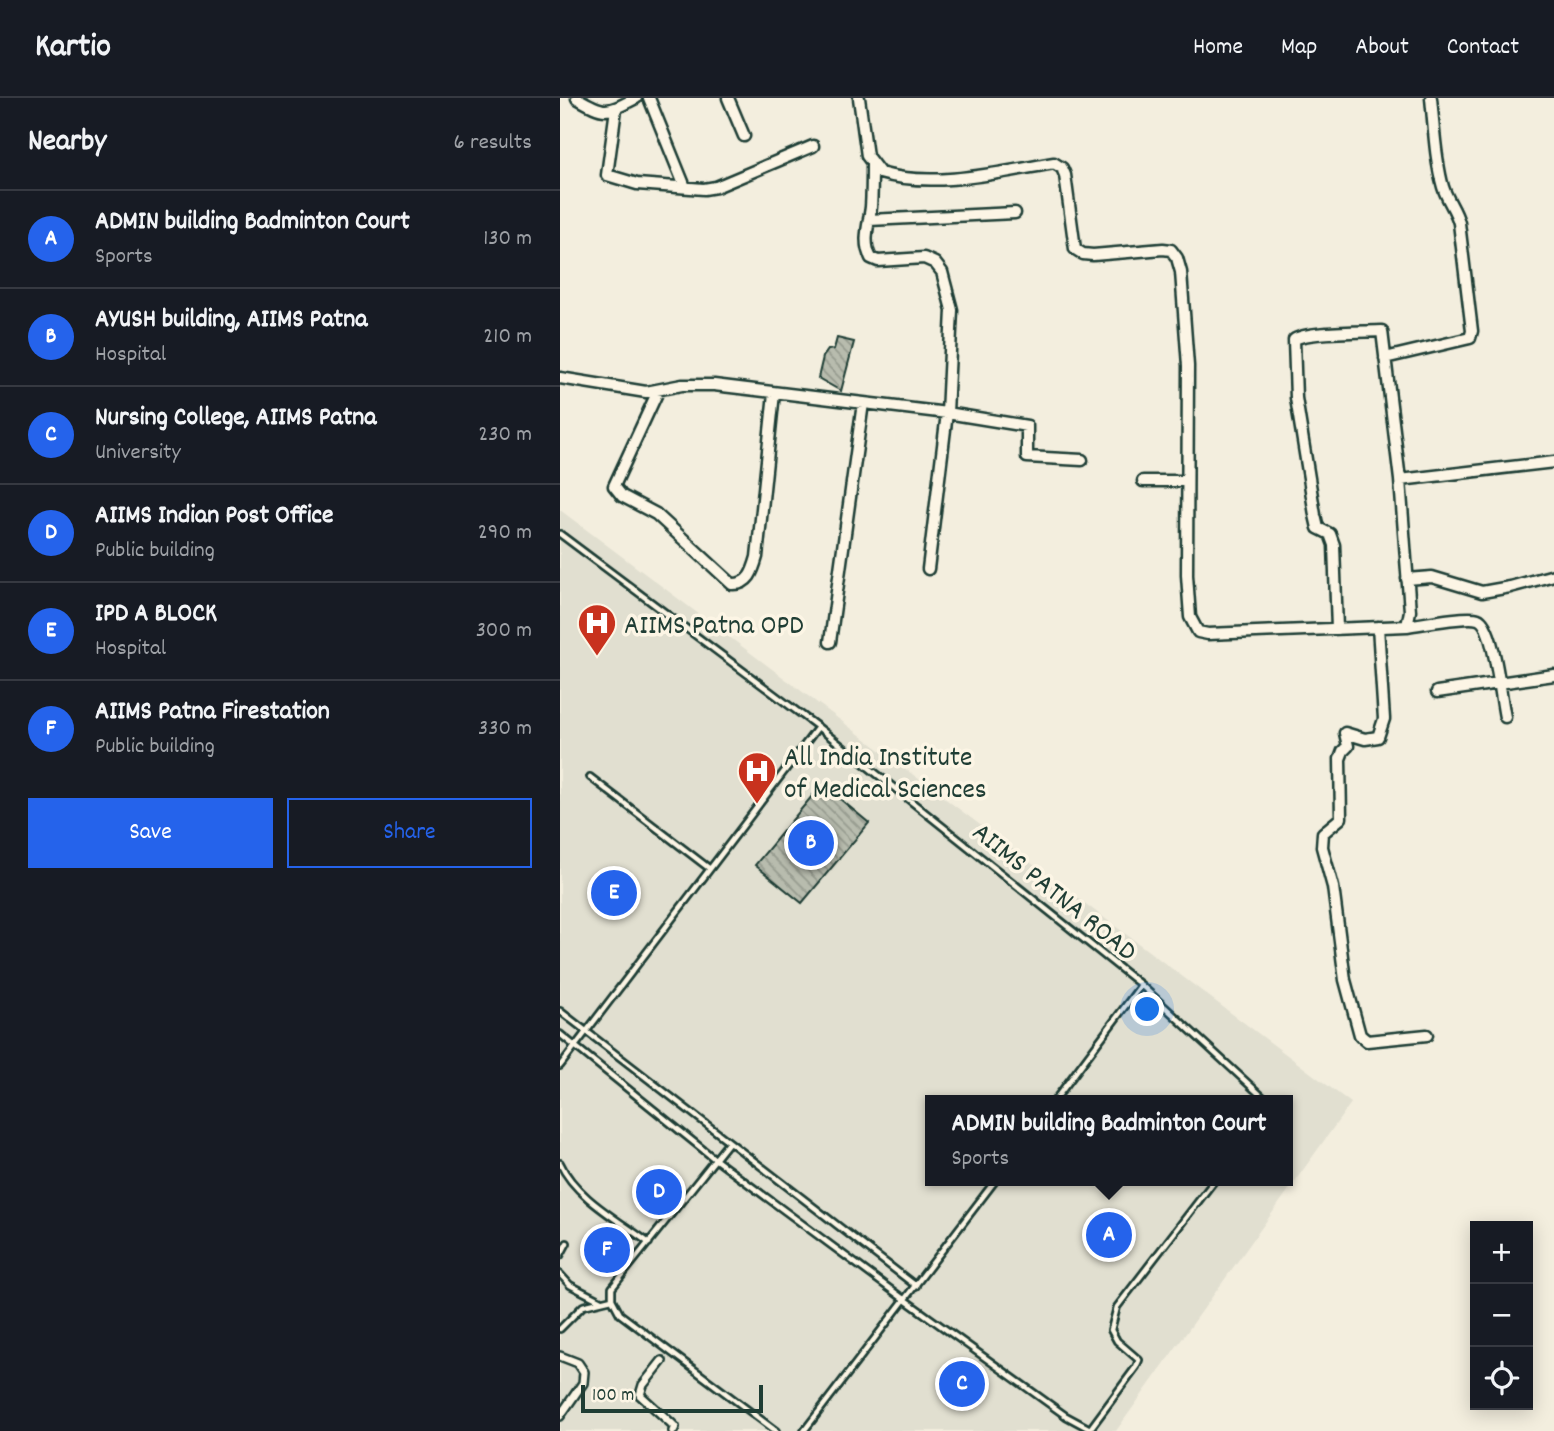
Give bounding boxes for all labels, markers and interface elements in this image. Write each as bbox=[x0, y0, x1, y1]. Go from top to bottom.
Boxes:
text: Kartio bbox=[35, 25, 111, 72]
text: Home bbox=[1193, 31, 1243, 65]
text: Map bbox=[1281, 31, 1317, 65]
text: About bbox=[1355, 31, 1409, 65]
text: Contact bbox=[1447, 31, 1519, 65]
text: Nearby bbox=[28, 122, 106, 165]
text: 6 results bbox=[454, 127, 532, 160]
text: ADMIN building Badminton Court bbox=[95, 204, 410, 241]
text: A bbox=[45, 223, 57, 256]
text: 130 m bbox=[483, 223, 532, 256]
text: Sports bbox=[95, 241, 153, 274]
text: AYUSH building, AIIMS Patna bbox=[95, 302, 367, 339]
text: B bbox=[46, 321, 56, 354]
text: 210 m bbox=[483, 321, 532, 354]
text: Hospital bbox=[95, 339, 166, 372]
text: Nursing College, AIIMS Patna bbox=[95, 400, 376, 437]
text: C bbox=[45, 419, 57, 452]
text: 230 m bbox=[478, 419, 532, 452]
text: University bbox=[95, 437, 181, 470]
text: AIIMS Indian Post Office bbox=[95, 498, 333, 535]
text: D bbox=[45, 517, 57, 550]
text: 290 m bbox=[478, 517, 532, 550]
text: Public building bbox=[95, 535, 215, 568]
text: IPD A BLOCK bbox=[95, 596, 217, 633]
hospital icon: AIIMS Patna OPD bbox=[576, 602, 618, 657]
place label: AIIMS Patna OPD bbox=[624, 608, 804, 648]
text: E bbox=[46, 615, 56, 648]
text: 300 m bbox=[476, 615, 532, 648]
text: Hospital bbox=[95, 633, 166, 666]
text: AIIMS Patna Firestation bbox=[95, 694, 330, 731]
text: F bbox=[46, 713, 56, 746]
text: 330 m bbox=[478, 713, 532, 746]
text: Public building bbox=[95, 731, 215, 764]
place label: All India Institute of Medical Sciences bbox=[784, 740, 987, 812]
hospital icon: All India Institute of Medical Sciences bbox=[736, 750, 778, 805]
button: Save bbox=[28, 798, 273, 868]
button: Share bbox=[287, 798, 532, 868]
street label: AIIMS PATNA ROAD bbox=[962, 815, 1144, 973]
pin: B bbox=[788, 817, 834, 869]
pin: E bbox=[591, 867, 637, 919]
your location bbox=[1130, 992, 1164, 1026]
popup bbox=[925, 1095, 1293, 1186]
text: ADMIN building Badminton Court bbox=[952, 1106, 1266, 1143]
text: Sports bbox=[952, 1143, 1009, 1176]
pin: D bbox=[636, 1166, 682, 1218]
pin: A bbox=[1086, 1209, 1132, 1261]
map controls bbox=[1470, 1221, 1533, 1410]
button: + bbox=[1470, 1221, 1533, 1284]
pin: F bbox=[584, 1224, 630, 1276]
button: − bbox=[1470, 1284, 1533, 1347]
button: locate bbox=[1470, 1347, 1533, 1410]
pin: C bbox=[939, 1358, 985, 1410]
scale bar bbox=[581, 1382, 763, 1414]
text: 100 m bbox=[592, 1383, 634, 1410]

